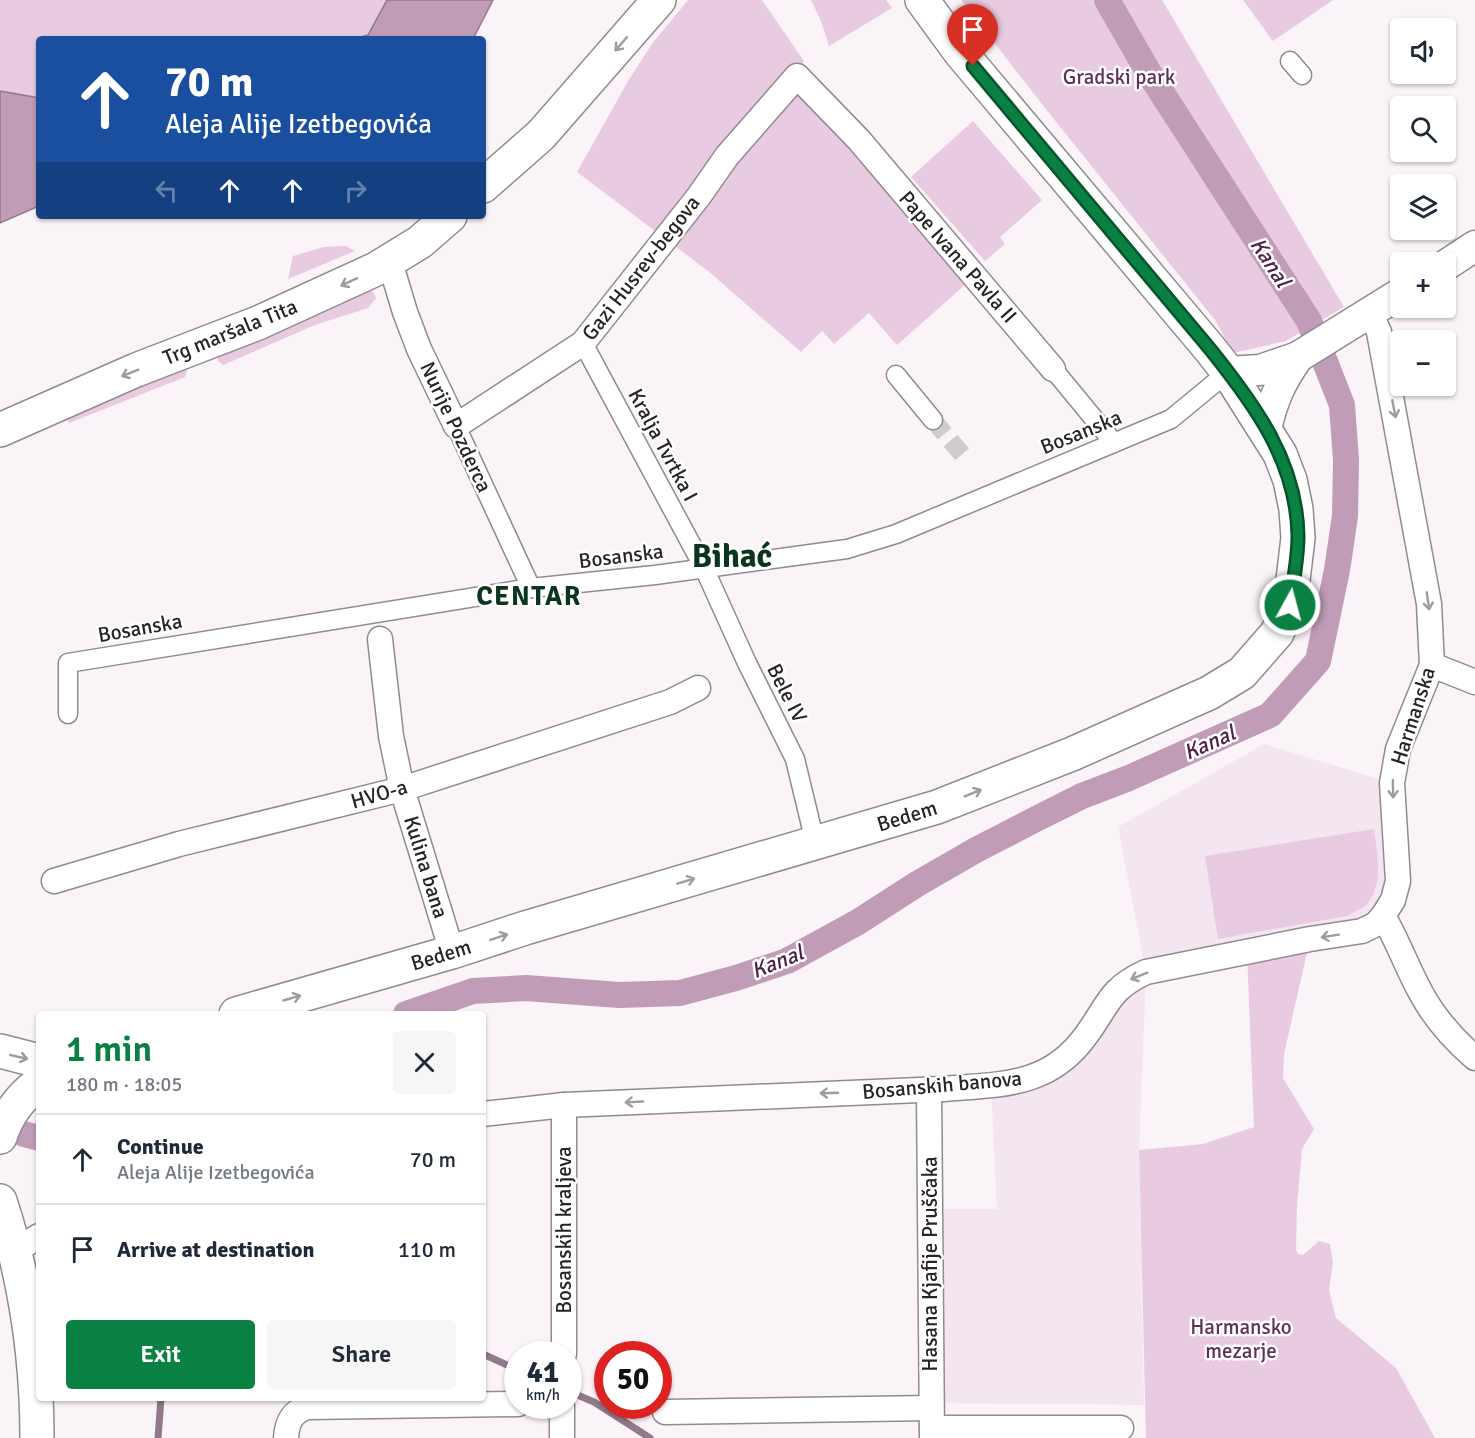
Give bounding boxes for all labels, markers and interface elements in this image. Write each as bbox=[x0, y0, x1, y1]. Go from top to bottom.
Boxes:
pin bbox=[947, 4, 998, 66]
icon: arrive bbox=[956, 13, 989, 46]
map controls bbox=[1390, 18, 1456, 396]
button: sound bbox=[1390, 18, 1456, 84]
one-way arrow bbox=[614, 36, 628, 51]
text: 70 m bbox=[165, 57, 254, 108]
icon: ahead bbox=[66, 60, 144, 138]
park label: Gradski park bbox=[1063, 64, 1176, 90]
button: search bbox=[1390, 96, 1456, 162]
text: Aleja Alije Izetbegovića bbox=[165, 108, 432, 141]
icon: left bbox=[150, 174, 183, 207]
icon: ahead bbox=[213, 174, 246, 207]
icon: ahead bbox=[276, 174, 309, 207]
icon: right bbox=[339, 174, 372, 207]
button: layers bbox=[1390, 174, 1456, 240]
street label: Pape Ivana Pavla II bbox=[894, 186, 1022, 328]
street label: Gazi Husrev-begova bbox=[576, 190, 706, 346]
water label: Kanal bbox=[1245, 232, 1297, 294]
button: + bbox=[1390, 252, 1456, 318]
one-way arrow bbox=[340, 276, 358, 288]
street label: Trg maršala Tita bbox=[159, 293, 301, 371]
button: − bbox=[1390, 330, 1456, 396]
street label: Nurije Pozderca bbox=[414, 358, 498, 496]
one-way arrow bbox=[121, 368, 140, 379]
street label: Kralja Tvrtka I bbox=[622, 384, 704, 506]
one-way arrow bbox=[1389, 399, 1400, 419]
street label: Bosanska bbox=[1037, 404, 1125, 460]
district label: Bihać bbox=[692, 536, 772, 577]
street label: Bosanska bbox=[577, 538, 665, 574]
position arrow bbox=[1258, 573, 1322, 637]
district label: CENTAR bbox=[476, 580, 582, 613]
one-way arrow bbox=[1423, 591, 1434, 611]
street label: Bosanska bbox=[96, 608, 184, 648]
street label: Bele IV bbox=[761, 659, 813, 727]
street label: Harmanska bbox=[1385, 664, 1441, 768]
water label: Kanal bbox=[1179, 719, 1241, 766]
street label: HVO-a bbox=[348, 774, 410, 814]
one-way arrow bbox=[1387, 778, 1399, 798]
one-way arrow bbox=[963, 787, 981, 798]
street label: Bedem bbox=[874, 795, 940, 837]
street label: Kulina bana bbox=[398, 813, 454, 921]
one-way arrow bbox=[676, 875, 695, 886]
one-way arrow bbox=[1321, 930, 1340, 941]
one-way arrow bbox=[489, 931, 508, 942]
street label: Bedem bbox=[408, 934, 474, 976]
water label: Kanal bbox=[747, 938, 809, 984]
one-way arrow bbox=[1131, 971, 1149, 982]
one-way arrow bbox=[282, 991, 301, 1003]
text: 1 min bbox=[66, 1027, 152, 1072]
button: close bbox=[393, 1031, 456, 1094]
one-way arrow bbox=[9, 1052, 29, 1063]
street label: Bosanskih banova bbox=[861, 1065, 1023, 1105]
text: 180 m · 18:05 bbox=[66, 1072, 182, 1097]
one-way arrow bbox=[820, 1088, 840, 1099]
one-way arrow bbox=[625, 1097, 645, 1108]
text: Continue bbox=[117, 1133, 204, 1160]
icon: ahead bbox=[66, 1143, 99, 1176]
text: 70 m bbox=[410, 1146, 456, 1173]
street label: Bosanskih kraljeva bbox=[551, 1146, 577, 1314]
street label: Hasana Kjafije Pruščaka bbox=[917, 1156, 943, 1372]
text: Aleja Alije Izetbegovića bbox=[117, 1160, 315, 1185]
icon: arrive bbox=[66, 1233, 99, 1266]
text: Arrive at destination bbox=[117, 1236, 314, 1263]
text: 110 m bbox=[398, 1236, 456, 1263]
park label: Harmansko mezarje bbox=[1190, 1314, 1292, 1364]
button: Exit bbox=[66, 1320, 255, 1389]
button: Share bbox=[267, 1320, 456, 1389]
speed limit sign: 50 bbox=[594, 1341, 672, 1419]
text: 41 bbox=[527, 1354, 559, 1391]
text: km/h bbox=[526, 1386, 560, 1404]

